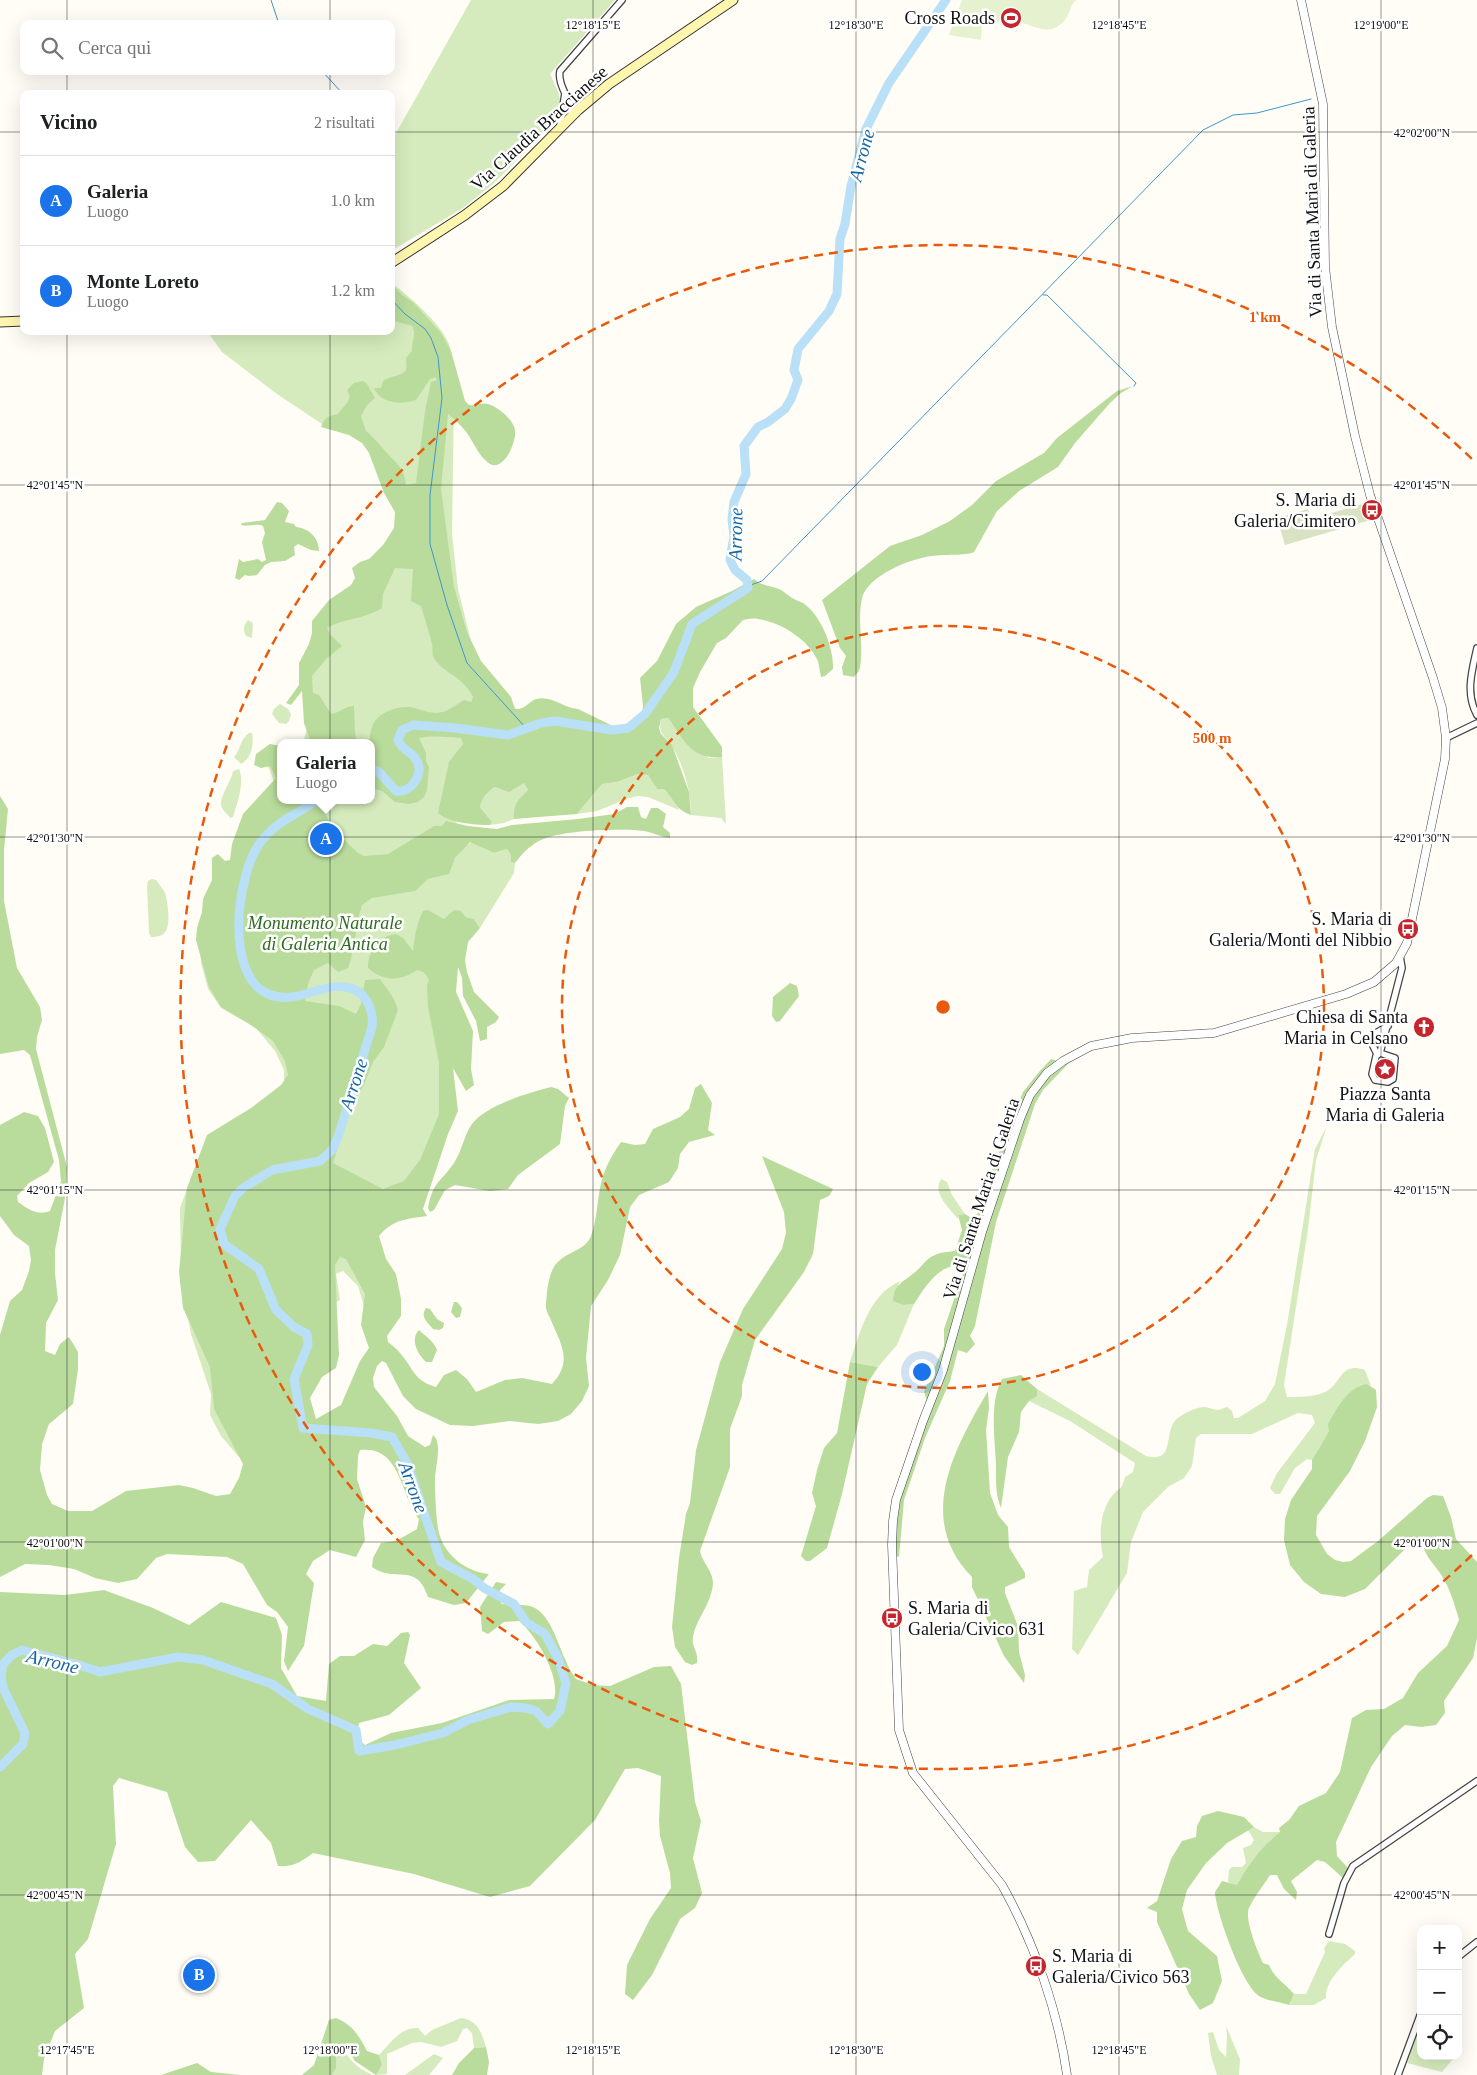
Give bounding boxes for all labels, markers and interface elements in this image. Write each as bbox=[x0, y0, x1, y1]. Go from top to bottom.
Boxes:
sports icon: Cross Roads bbox=[999, 6, 1023, 30]
place label: Cross Roads bbox=[904, 8, 995, 28]
text: 12°18'15"E bbox=[565, 18, 621, 32]
text: 12°18'30"E bbox=[828, 18, 884, 32]
text: 12°18'45"E bbox=[1091, 18, 1147, 32]
text: 12°19'00"E bbox=[1353, 18, 1409, 32]
search box bbox=[20, 20, 395, 75]
icon: search bbox=[38, 34, 66, 62]
text: Cerca qui bbox=[78, 37, 151, 58]
street label: Via Claudia Braccianese bbox=[467, 61, 611, 195]
street label: Via di Santa Maria di Galeria bbox=[1298, 106, 1326, 318]
text: Vicino bbox=[40, 110, 98, 134]
text: 2 risultati bbox=[314, 114, 375, 131]
text: 42°02'00"N bbox=[1394, 126, 1451, 140]
water label: Arrone bbox=[844, 127, 879, 185]
text: Galeria bbox=[87, 181, 148, 202]
text: A bbox=[50, 192, 62, 209]
text: 1.0 km bbox=[331, 192, 375, 209]
text: Luogo bbox=[87, 203, 129, 220]
text: Monte Loreto bbox=[87, 271, 199, 292]
text: B bbox=[51, 282, 61, 299]
text: 1.2 km bbox=[331, 282, 375, 299]
text: Luogo bbox=[87, 293, 129, 310]
text: 1 km bbox=[1249, 309, 1282, 325]
text: 42°01'45"N bbox=[27, 478, 84, 492]
text: 42°01'45"N bbox=[1394, 478, 1451, 492]
place label: S. Maria di Galeria/Cimitero bbox=[1234, 490, 1356, 531]
bus stop icon: S. Maria di Galeria/Cimitero bbox=[1360, 498, 1384, 522]
water label: Arrone bbox=[725, 507, 746, 563]
text: 500 m bbox=[1193, 730, 1232, 746]
popup bbox=[277, 739, 375, 804]
text: Galeria bbox=[295, 752, 357, 773]
text: Luogo bbox=[295, 774, 337, 791]
pin: A bbox=[310, 820, 342, 858]
text: 42°01'30"N bbox=[27, 831, 84, 845]
text: 42°01'30"N bbox=[1394, 831, 1451, 845]
place label: S. Maria di Galeria/Monti del Nibbio bbox=[1209, 909, 1392, 950]
park label: Monumento Naturale di Galeria Antica bbox=[247, 913, 402, 954]
bus stop icon: S. Maria di Galeria/Monti del Nibbio bbox=[1396, 917, 1420, 941]
centre of rings bbox=[934, 998, 952, 1016]
place label: Chiesa di Santa Maria in Celsano bbox=[1284, 1007, 1408, 1048]
church icon: Chiesa di Santa Maria in Celsano bbox=[1412, 1015, 1436, 1039]
water label: Arrone bbox=[335, 1056, 372, 1115]
place icon: Piazza Santa Maria di Galeria bbox=[1373, 1057, 1397, 1081]
place label: Piazza Santa Maria di Galeria bbox=[1326, 1084, 1444, 1125]
street label: Via di Santa Maria di Galeria bbox=[939, 1095, 1023, 1303]
text: 42°01'15"N bbox=[27, 1183, 84, 1197]
text: 42°01'15"N bbox=[1394, 1183, 1451, 1197]
your location bbox=[909, 1359, 935, 1385]
water label: Arrone bbox=[394, 1457, 432, 1516]
text: 42°01'00"N bbox=[27, 1536, 84, 1550]
text: 42°01'00"N bbox=[1394, 1536, 1451, 1550]
place label: S. Maria di Galeria/Civico 631 bbox=[908, 1598, 1045, 1639]
bus stop icon: S. Maria di Galeria/Civico 631 bbox=[880, 1606, 904, 1630]
water label: Arrone bbox=[23, 1645, 81, 1678]
text: 42°00'45"N bbox=[27, 1888, 84, 1902]
text: 42°00'45"N bbox=[1394, 1888, 1451, 1902]
map controls bbox=[1417, 1925, 1462, 2060]
button: + bbox=[1417, 1925, 1462, 1970]
place label: S. Maria di Galeria/Civico 563 bbox=[1052, 1946, 1189, 1987]
bus stop icon: S. Maria di Galeria/Civico 563 bbox=[1024, 1954, 1048, 1978]
pin: B bbox=[183, 1956, 215, 1994]
button: − bbox=[1417, 1970, 1462, 2015]
button: locate bbox=[1417, 2015, 1462, 2060]
text: 12°17'45"E bbox=[39, 2043, 95, 2057]
text: 12°18'00"E bbox=[302, 2043, 358, 2057]
text: 12°18'15"E bbox=[565, 2043, 621, 2057]
text: 12°18'30"E bbox=[828, 2043, 884, 2057]
text: 12°18'45"E bbox=[1091, 2043, 1147, 2057]

